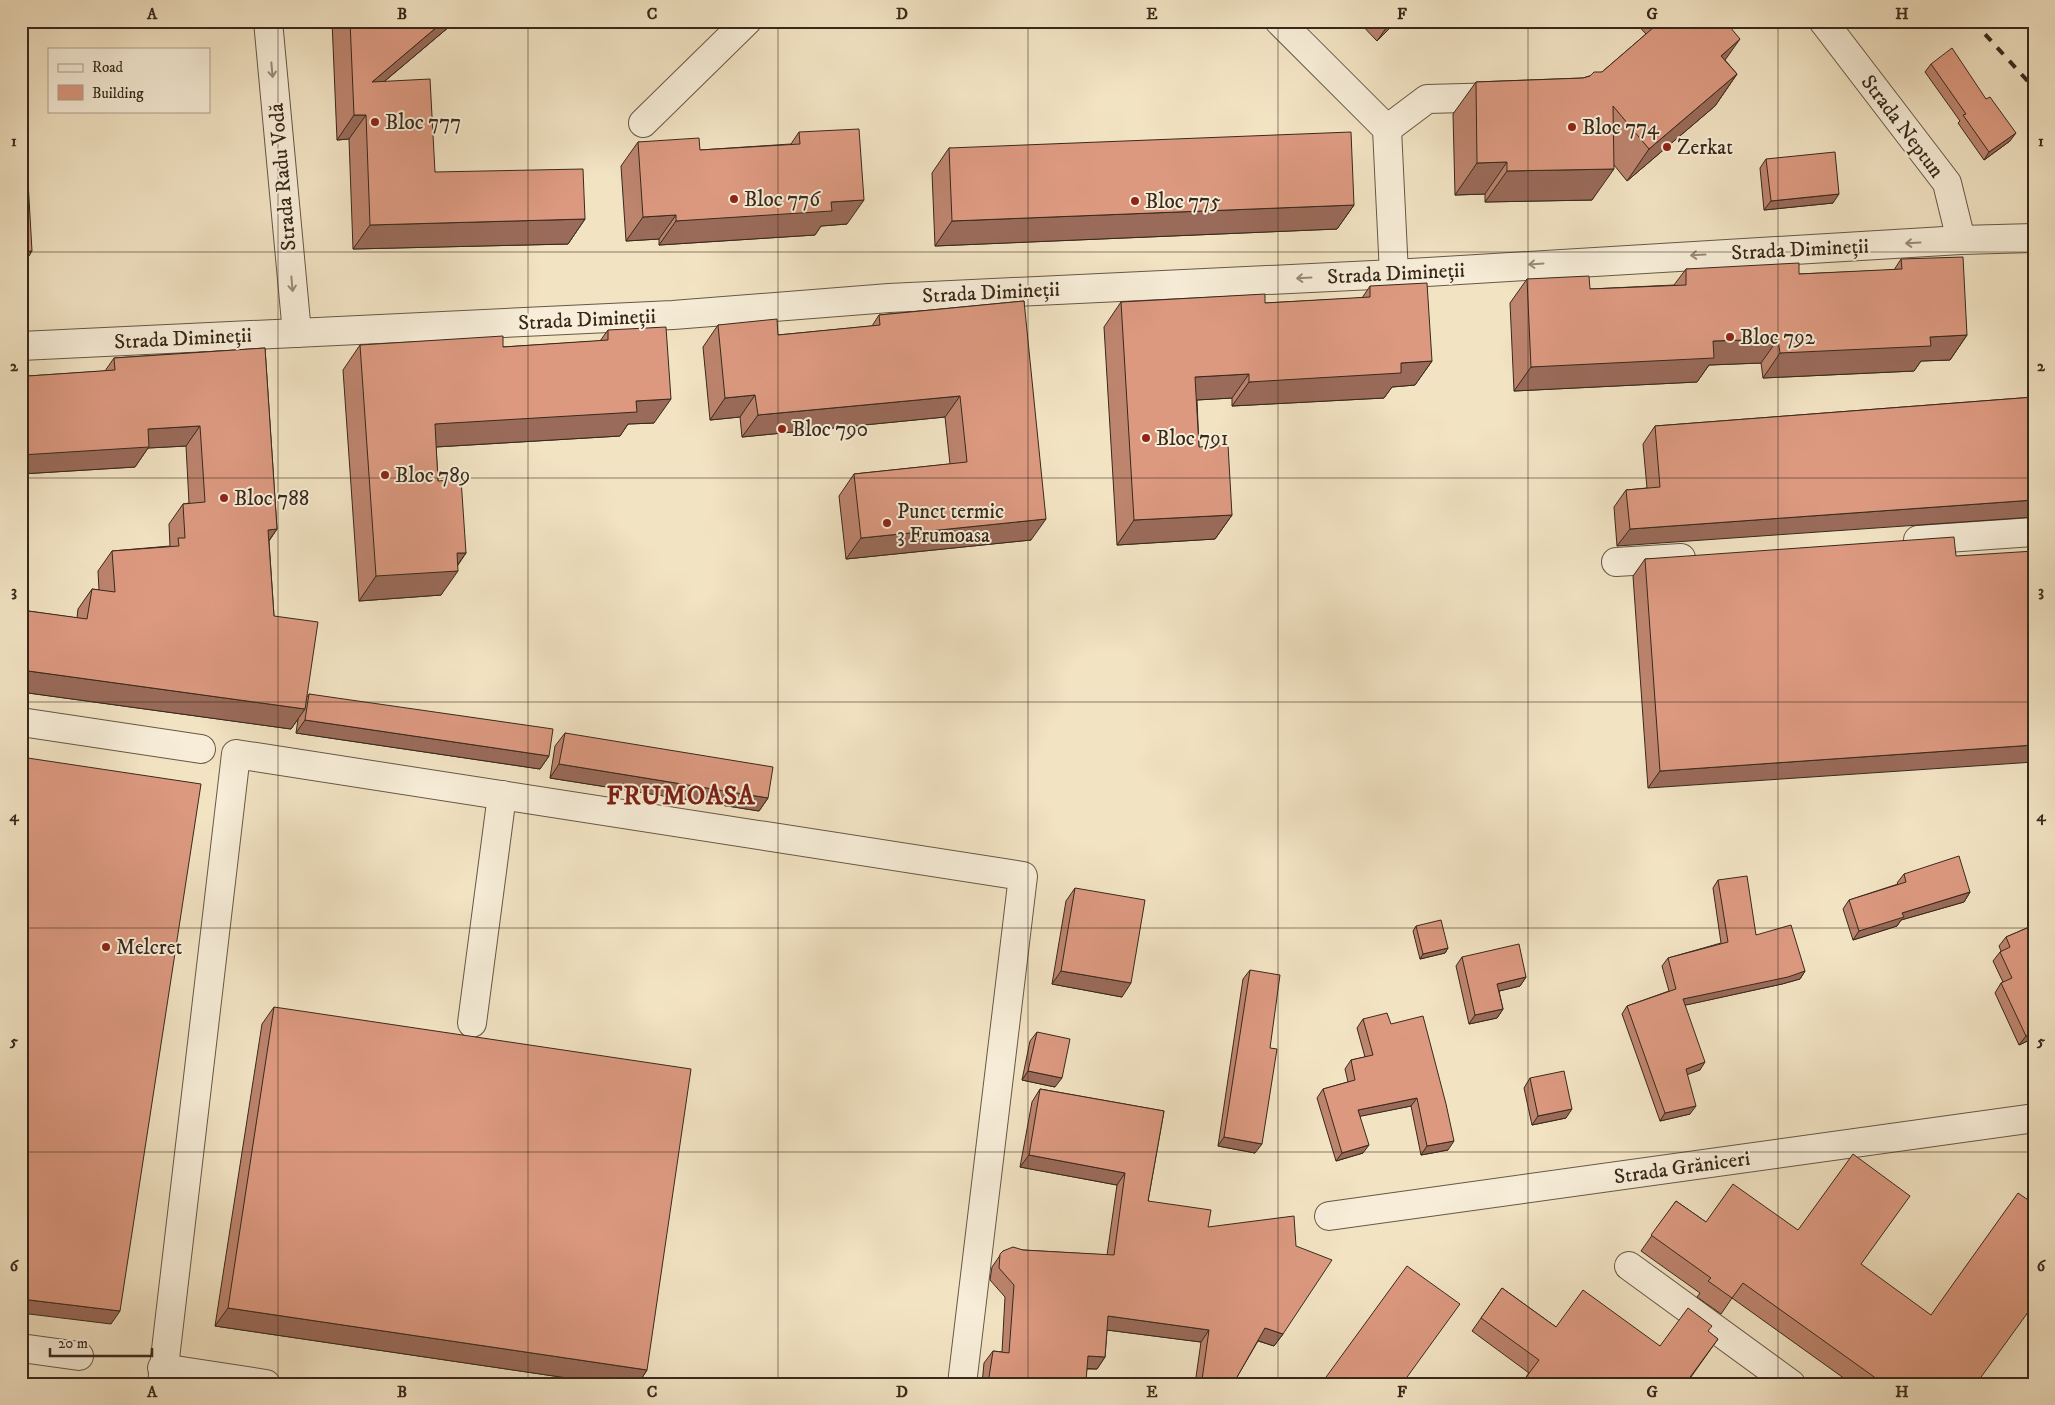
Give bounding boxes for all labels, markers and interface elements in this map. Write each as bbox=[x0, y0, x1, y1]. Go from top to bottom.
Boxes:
text: A bbox=[146, 4, 158, 24]
text: B bbox=[397, 4, 407, 24]
text: C bbox=[647, 4, 657, 24]
text: D bbox=[896, 4, 908, 24]
text: E bbox=[1146, 4, 1158, 24]
text: F bbox=[1397, 4, 1407, 24]
text: G bbox=[1646, 4, 1658, 24]
text: H bbox=[1895, 4, 1909, 24]
legend bbox=[48, 48, 210, 112]
text: Road bbox=[92, 58, 124, 77]
one-way arrow bbox=[268, 62, 277, 78]
street label: Strada Neptun bbox=[1855, 70, 1949, 183]
text: Building bbox=[92, 84, 144, 103]
street label: Strada Radu Vodă bbox=[264, 102, 302, 252]
place label: Bloc 777 bbox=[385, 110, 461, 136]
place label: Bloc 774 bbox=[1582, 115, 1660, 141]
marker: Bloc 777 bbox=[369, 116, 381, 128]
marker: Bloc 774 bbox=[1566, 121, 1578, 133]
text: 1 bbox=[11, 131, 17, 151]
text: 1 bbox=[2038, 131, 2044, 151]
place label: Zerkat bbox=[1677, 135, 1733, 161]
marker: Zerkat bbox=[1661, 141, 1673, 153]
place label: Bloc 776 bbox=[744, 187, 821, 213]
place label: Bloc 775 bbox=[1145, 189, 1221, 215]
marker: Bloc 776 bbox=[728, 193, 740, 205]
marker: Bloc 775 bbox=[1129, 195, 1141, 207]
street label: Strada Dimineții bbox=[1731, 233, 1870, 267]
one-way arrow bbox=[1905, 238, 1921, 247]
one-way arrow bbox=[1690, 250, 1706, 259]
street label: Strada Dimineții bbox=[1327, 257, 1466, 291]
one-way arrow bbox=[1528, 260, 1544, 269]
one-way arrow bbox=[1296, 273, 1312, 282]
one-way arrow bbox=[288, 276, 297, 292]
street label: Strada Dimineții bbox=[922, 276, 1061, 310]
street label: Strada Dimineții bbox=[518, 303, 657, 337]
street label: Strada Dimineții bbox=[114, 322, 253, 356]
place label: Bloc 792 bbox=[1740, 325, 1816, 351]
marker: Bloc 792 bbox=[1724, 331, 1736, 343]
text: 2 bbox=[10, 356, 19, 376]
text: 2 bbox=[2037, 356, 2046, 376]
place label: Bloc 790 bbox=[792, 417, 868, 443]
marker: Bloc 790 bbox=[776, 423, 788, 435]
place label: Bloc 791 bbox=[1156, 426, 1228, 452]
marker: Bloc 791 bbox=[1140, 432, 1152, 444]
place label: Bloc 789 bbox=[395, 463, 470, 489]
marker: Bloc 789 bbox=[379, 469, 391, 481]
place label: Bloc 788 bbox=[234, 486, 309, 512]
marker: Bloc 788 bbox=[218, 492, 230, 504]
place label: Punct termic 3 Frumoasa bbox=[897, 499, 1004, 549]
marker: Punct termic 3 Frumoasa bbox=[881, 517, 893, 529]
text: 3 bbox=[11, 581, 17, 601]
text: 3 bbox=[2038, 581, 2044, 601]
district label: FRUMOASA bbox=[606, 780, 756, 813]
text: 4 bbox=[8, 806, 19, 826]
text: 4 bbox=[2035, 806, 2046, 826]
place label: Melcret bbox=[116, 935, 182, 961]
marker: Melcret bbox=[100, 941, 112, 953]
text: 5 bbox=[9, 1031, 18, 1051]
text: 5 bbox=[2036, 1031, 2045, 1051]
street label: Strada Grăniceri bbox=[1612, 1146, 1752, 1190]
text: 6 bbox=[10, 1256, 20, 1276]
text: 6 bbox=[2037, 1256, 2047, 1276]
scale bar bbox=[50, 1325, 152, 1357]
text: 20 m bbox=[58, 1334, 88, 1353]
text: A bbox=[146, 1382, 158, 1402]
text: B bbox=[397, 1382, 407, 1402]
text: C bbox=[647, 1382, 657, 1402]
text: D bbox=[896, 1382, 908, 1402]
text: E bbox=[1146, 1382, 1158, 1402]
text: F bbox=[1397, 1382, 1407, 1402]
text: G bbox=[1646, 1382, 1658, 1402]
text: H bbox=[1895, 1382, 1909, 1402]

